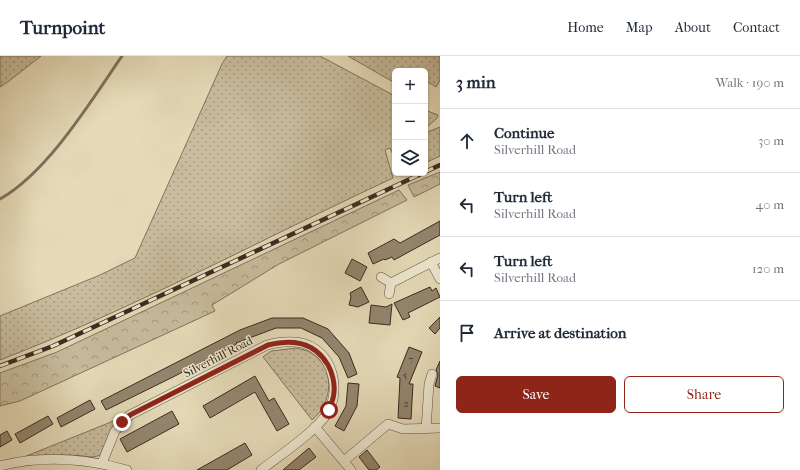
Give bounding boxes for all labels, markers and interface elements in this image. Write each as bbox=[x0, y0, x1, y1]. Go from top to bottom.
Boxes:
text: Turnpoint bbox=[20, 17, 105, 39]
text: Home bbox=[567, 19, 604, 36]
text: Map bbox=[626, 19, 653, 36]
text: About bbox=[675, 19, 711, 36]
text: Contact bbox=[733, 19, 780, 36]
map controls bbox=[392, 68, 428, 176]
button: + bbox=[392, 68, 428, 104]
text: 3 min bbox=[456, 72, 496, 92]
text: Walk · 190 m bbox=[715, 75, 784, 90]
button: − bbox=[392, 104, 428, 140]
text: Continue bbox=[494, 124, 554, 142]
icon: ahead bbox=[456, 130, 478, 152]
text: 30 m bbox=[758, 133, 784, 148]
button: layers bbox=[392, 140, 428, 176]
text: Silverhill Road bbox=[494, 142, 576, 157]
text: Turn left bbox=[494, 188, 552, 206]
icon: left bbox=[456, 194, 478, 216]
text: 40 m bbox=[756, 197, 784, 212]
text: Silverhill Road bbox=[494, 206, 576, 221]
text: Turn left bbox=[494, 252, 552, 270]
icon: left bbox=[456, 258, 478, 280]
text: 120 m bbox=[752, 261, 784, 276]
text: Silverhill Road bbox=[494, 270, 576, 285]
icon: arrive bbox=[456, 322, 478, 344]
text: Arrive at destination bbox=[494, 324, 626, 342]
street label: Silverhill Road bbox=[181, 333, 255, 380]
house number: 7 bbox=[409, 354, 414, 366]
house number: 5 bbox=[403, 370, 407, 382]
button: Save bbox=[456, 376, 616, 413]
button: Share bbox=[624, 376, 784, 413]
house number: 2 bbox=[403, 398, 409, 410]
route start bbox=[320, 401, 338, 419]
route end bbox=[113, 413, 131, 431]

